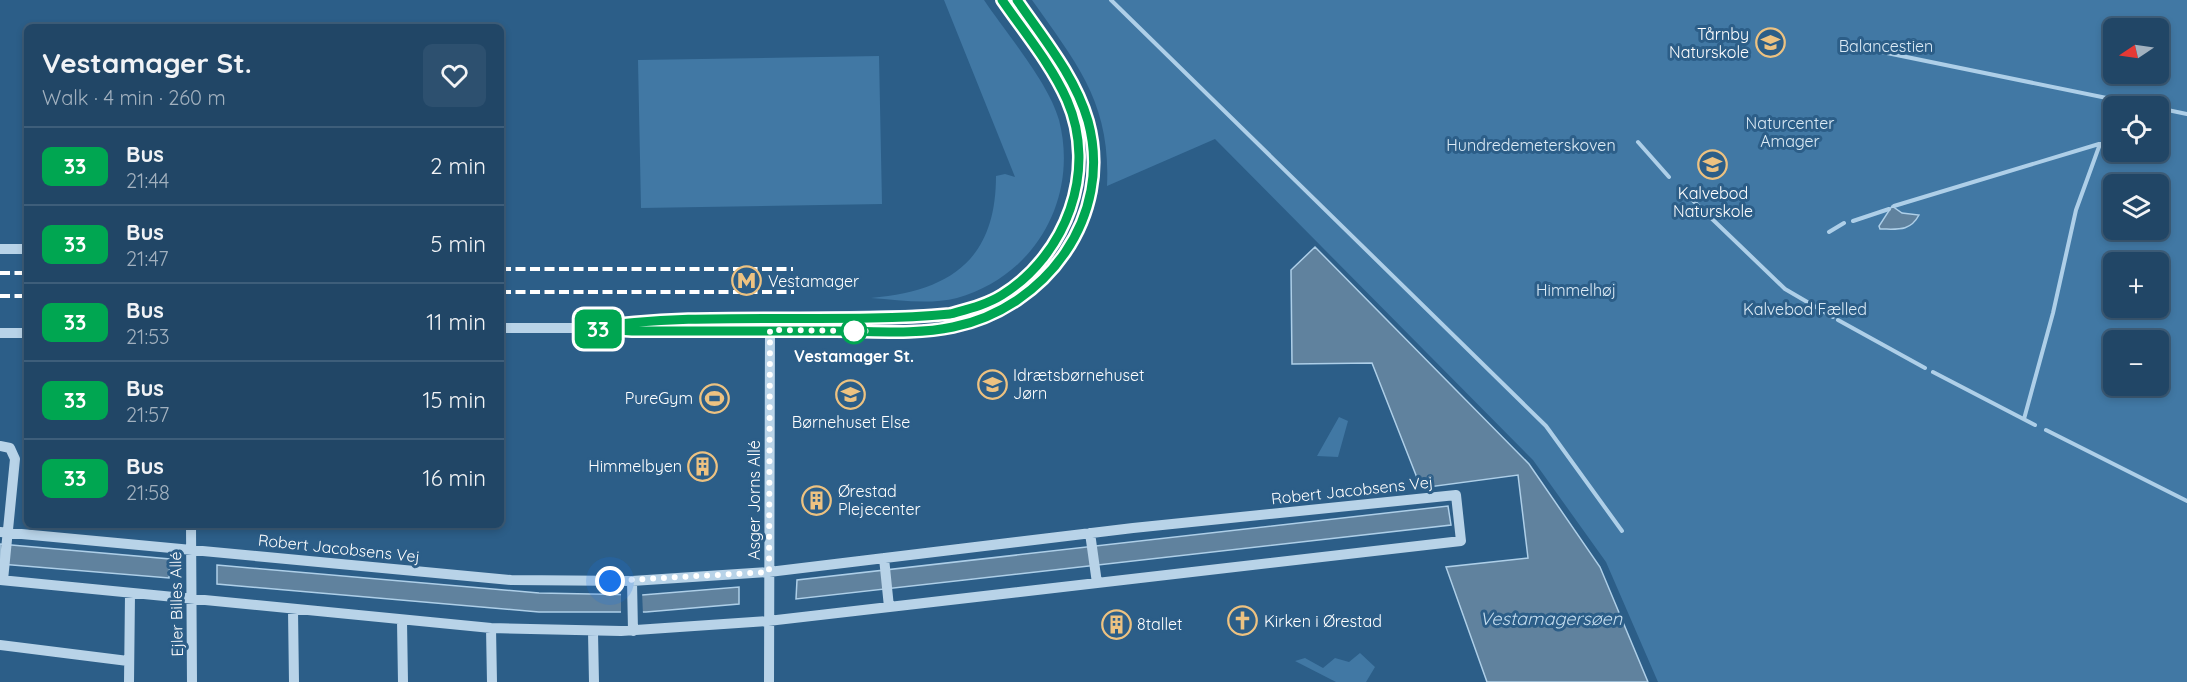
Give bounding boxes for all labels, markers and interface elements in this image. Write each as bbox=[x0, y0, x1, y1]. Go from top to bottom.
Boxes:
north arrow bbox=[2103, 18, 2169, 84]
map controls bbox=[2103, 18, 2169, 396]
place label: Tårnby Naturskole bbox=[1669, 24, 1749, 62]
school or university icon: Tårnby Naturskole bbox=[1754, 27, 1786, 59]
park label: Balancestien bbox=[1839, 36, 1933, 56]
button: heart bbox=[423, 44, 486, 107]
text: Vestamager St. bbox=[42, 45, 252, 80]
text: Walk · 4 min · 260 m bbox=[42, 85, 226, 110]
button: locate bbox=[2103, 96, 2169, 162]
park label: Naturcenter Amager bbox=[1746, 113, 1834, 151]
park label: Hundredemeterskoven bbox=[1446, 135, 1616, 155]
text: Bus bbox=[126, 140, 164, 168]
school or university icon: Kalvebod Naturskole bbox=[1697, 149, 1729, 181]
text: 2 min bbox=[430, 152, 486, 180]
text: 33 bbox=[64, 153, 86, 179]
text: 21:44 bbox=[126, 168, 169, 193]
button: layers bbox=[2103, 174, 2169, 240]
place label: Kalvebod Naturskole bbox=[1673, 183, 1753, 221]
text: Bus bbox=[126, 218, 164, 246]
text: 5 min bbox=[431, 230, 486, 258]
text: 33 bbox=[64, 231, 86, 257]
text: 21:47 bbox=[126, 246, 168, 271]
button: + bbox=[2103, 252, 2169, 318]
metro station icon: Vestamager bbox=[731, 265, 763, 297]
place label: Vestamager bbox=[768, 271, 859, 291]
park label: Himmelhøj bbox=[1536, 280, 1616, 300]
text: Bus bbox=[126, 296, 164, 324]
park label: Kalvebod Fælled bbox=[1743, 299, 1867, 319]
text: 11 min bbox=[426, 308, 486, 336]
text: 33 bbox=[64, 309, 86, 335]
line badge: 33 bbox=[571, 310, 625, 348]
text: 33 bbox=[587, 316, 609, 342]
marker: Vestamager St. bbox=[841, 318, 867, 344]
text: 21:53 bbox=[126, 324, 170, 349]
button: − bbox=[2103, 330, 2169, 396]
place label: Vestamager St. bbox=[794, 346, 914, 366]
place label: Idrætsbørnehuset Jørn bbox=[1013, 365, 1145, 403]
school or university icon: Idrætsbørnehuset Jørn bbox=[976, 368, 1008, 400]
text: Bus bbox=[126, 374, 164, 402]
school or university icon: Børnehuset Else bbox=[835, 378, 867, 410]
sports icon: PureGym bbox=[698, 382, 730, 414]
text: 15 min bbox=[422, 386, 486, 414]
text: 33 bbox=[64, 387, 86, 413]
place label: PureGym bbox=[625, 388, 693, 408]
text: 21:57 bbox=[126, 402, 169, 427]
place label: Børnehuset Else bbox=[792, 412, 910, 432]
street label: Asger Jorns Allé bbox=[744, 440, 764, 560]
building icon: Himmelbyen bbox=[687, 450, 719, 482]
text: Bus bbox=[126, 452, 164, 480]
place label: Himmelbyen bbox=[588, 456, 682, 476]
text: 16 min bbox=[423, 464, 486, 492]
text: 33 bbox=[64, 465, 86, 491]
street label: Robert Jacobsens Vej bbox=[1270, 472, 1434, 508]
text: 21:58 bbox=[126, 480, 170, 505]
place label: Ørestad Plejecenter bbox=[838, 481, 921, 519]
building icon: Ørestad Plejecenter bbox=[801, 484, 833, 516]
street label: Robert Jacobsens Vej bbox=[257, 530, 421, 566]
street label: Ejler Billes Allé bbox=[165, 551, 187, 657]
your location bbox=[595, 566, 625, 596]
church icon: Kirken i Ørestad bbox=[1227, 605, 1259, 637]
water label: Vestamagersøen bbox=[1480, 607, 1623, 630]
building icon: 8tallet bbox=[1100, 608, 1132, 640]
place label: Kirken i Ørestad bbox=[1264, 611, 1382, 631]
place label: 8tallet bbox=[1137, 614, 1182, 634]

